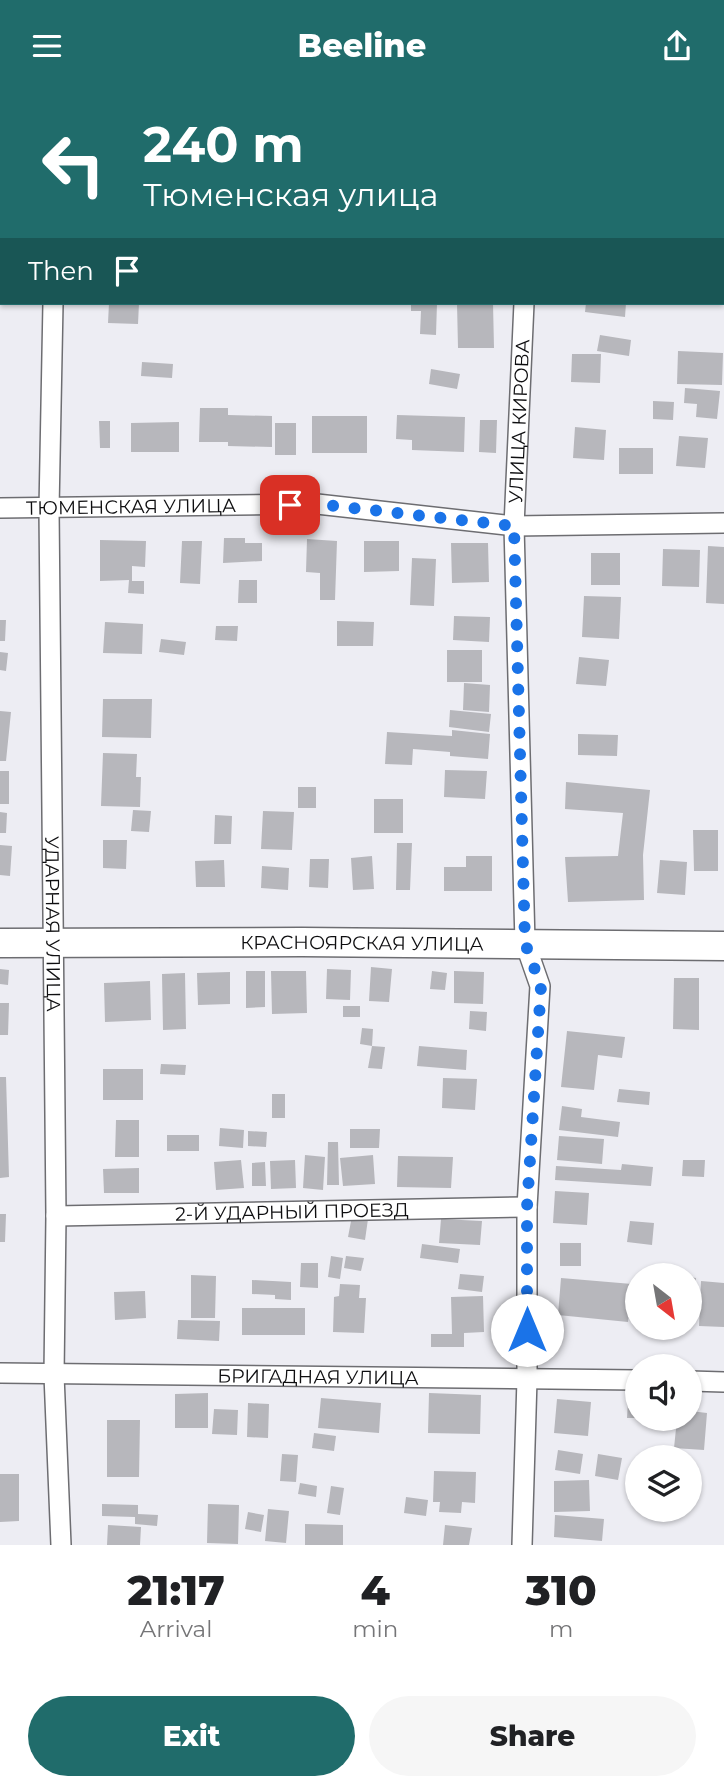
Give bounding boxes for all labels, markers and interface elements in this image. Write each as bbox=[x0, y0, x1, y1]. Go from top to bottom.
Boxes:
text: Beeline bbox=[298, 26, 426, 65]
icon: menu bbox=[28, 27, 66, 65]
icon: share bbox=[658, 27, 696, 65]
text: 240 m bbox=[143, 115, 304, 174]
icon: left bbox=[28, 119, 119, 210]
text: Тюменская улица bbox=[143, 175, 438, 214]
icon: arrive bbox=[108, 252, 146, 290]
text: Then bbox=[28, 255, 94, 287]
street label: УЛИЦА КИРОВА bbox=[504, 339, 534, 504]
pin bbox=[260, 475, 320, 535]
icon: arrive bbox=[271, 486, 309, 524]
street label: ТЮМЕНСКАЯ УЛИЦА bbox=[26, 494, 236, 519]
street label: УДАРНАЯ УЛИЦА bbox=[41, 836, 65, 1012]
street label: КРАСНОЯРСКАЯ УЛИЦА bbox=[240, 930, 484, 955]
street label: 2-Й УДАРНЫЙ ПРОЕЗД bbox=[175, 1198, 409, 1225]
north arrow bbox=[625, 1263, 702, 1341]
map controls bbox=[625, 1263, 702, 1522]
position arrow bbox=[490, 1293, 564, 1367]
button: sound bbox=[625, 1354, 702, 1431]
street label: БРИГАДНАЯ УЛИЦА bbox=[217, 1364, 419, 1389]
button: layers bbox=[625, 1445, 702, 1522]
text: 21:17 bbox=[127, 1564, 225, 1616]
text: 4 bbox=[361, 1564, 390, 1616]
text: 310 bbox=[526, 1564, 597, 1616]
text: Arrival bbox=[140, 1615, 212, 1643]
text: min bbox=[352, 1615, 398, 1643]
text: m bbox=[549, 1615, 573, 1643]
button: Exit bbox=[28, 1696, 355, 1776]
button: Share bbox=[369, 1696, 696, 1776]

